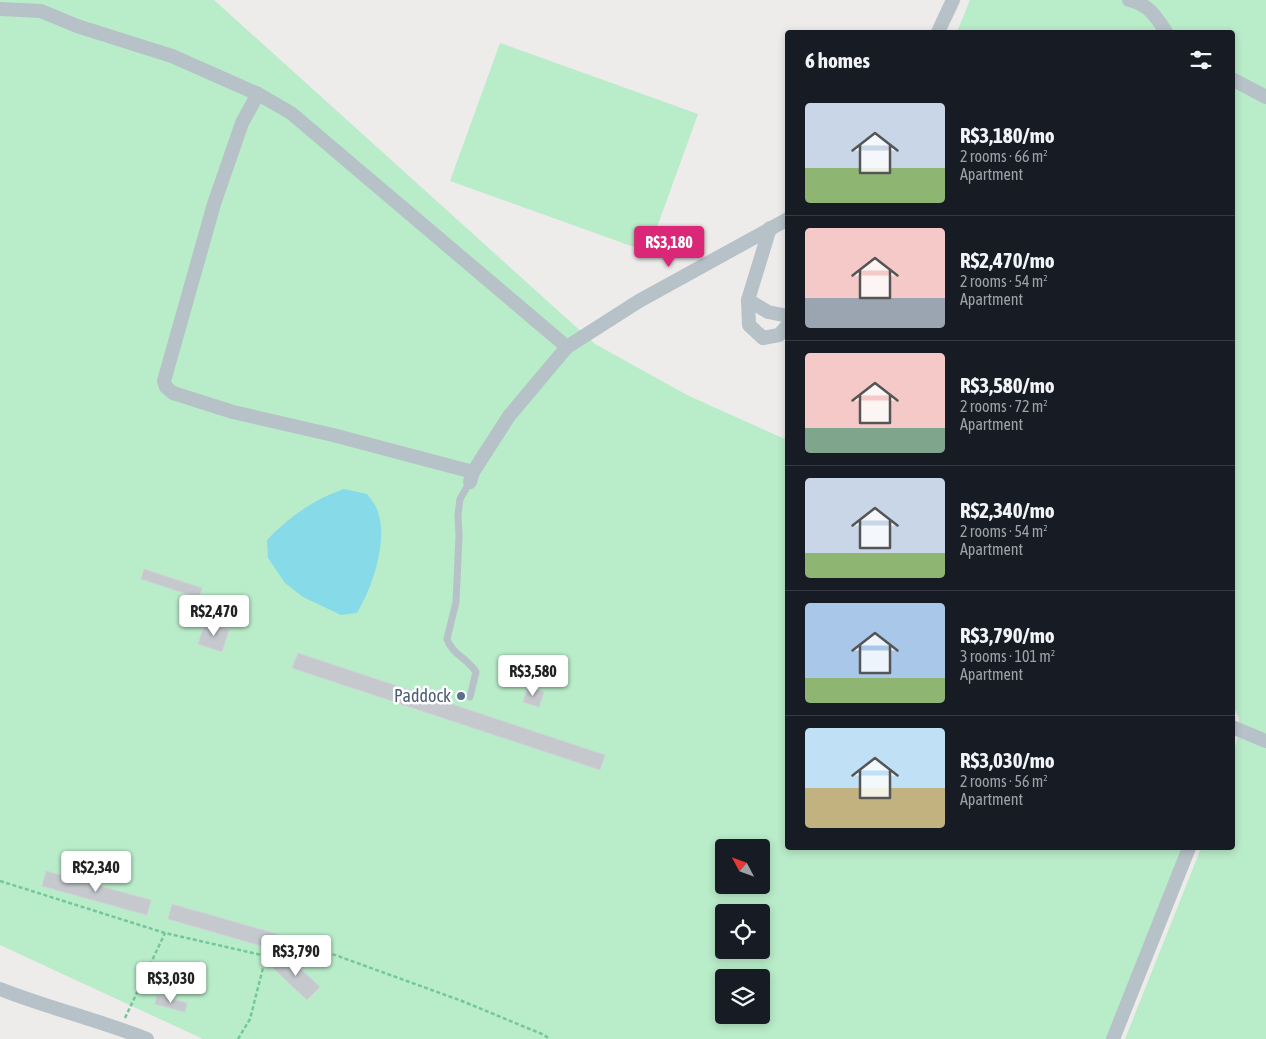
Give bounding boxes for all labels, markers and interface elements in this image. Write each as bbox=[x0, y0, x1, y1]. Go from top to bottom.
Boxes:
icon: filters bbox=[1187, 46, 1215, 74]
text: 6 homes bbox=[805, 48, 870, 72]
icon: home bbox=[845, 123, 905, 183]
text: R$3,180/mo bbox=[960, 123, 1055, 147]
text: 2 rooms · 66 m² bbox=[960, 147, 1048, 165]
text: Apartment bbox=[960, 165, 1023, 183]
pin: R$3,180 bbox=[623, 226, 715, 268]
text: R$3,180 bbox=[645, 233, 693, 251]
icon: home bbox=[845, 248, 905, 308]
text: R$2,470/mo bbox=[960, 248, 1055, 272]
text: 2 rooms · 54 m² bbox=[960, 272, 1048, 290]
text: Apartment bbox=[960, 290, 1023, 308]
icon: home bbox=[845, 373, 905, 433]
text: R$3,580/mo bbox=[960, 373, 1055, 397]
text: 2 rooms · 72 m² bbox=[960, 397, 1048, 415]
text: Apartment bbox=[960, 415, 1023, 433]
icon: home bbox=[845, 498, 905, 558]
text: R$2,340/mo bbox=[960, 498, 1055, 522]
text: 2 rooms · 54 m² bbox=[960, 522, 1048, 540]
text: Apartment bbox=[960, 540, 1023, 558]
pin: R$2,470 bbox=[168, 594, 260, 637]
text: R$2,470 bbox=[190, 602, 238, 620]
icon: home bbox=[845, 623, 905, 683]
text: R$3,790/mo bbox=[960, 623, 1055, 647]
text: 3 rooms · 101 m² bbox=[960, 647, 1055, 665]
pin: R$3,580 bbox=[487, 654, 579, 697]
text: R$3,580 bbox=[509, 662, 557, 680]
text: Apartment bbox=[960, 665, 1023, 683]
place label: Paddock bbox=[394, 685, 451, 706]
marker: Paddock bbox=[455, 690, 467, 702]
icon: home bbox=[845, 748, 905, 808]
text: R$3,030/mo bbox=[960, 748, 1055, 772]
text: 2 rooms · 56 m² bbox=[960, 772, 1048, 790]
text: Apartment bbox=[960, 790, 1023, 808]
north arrow bbox=[715, 839, 770, 894]
map controls bbox=[715, 839, 770, 1024]
pin: R$2,340 bbox=[50, 850, 142, 893]
text: R$2,340 bbox=[72, 858, 120, 876]
button: locate bbox=[715, 904, 770, 959]
pin: R$3,790 bbox=[250, 934, 342, 977]
text: R$3,790 bbox=[272, 942, 320, 960]
pin: R$3,030 bbox=[125, 962, 217, 1004]
text: R$3,030 bbox=[147, 969, 195, 987]
button: layers bbox=[715, 969, 770, 1024]

